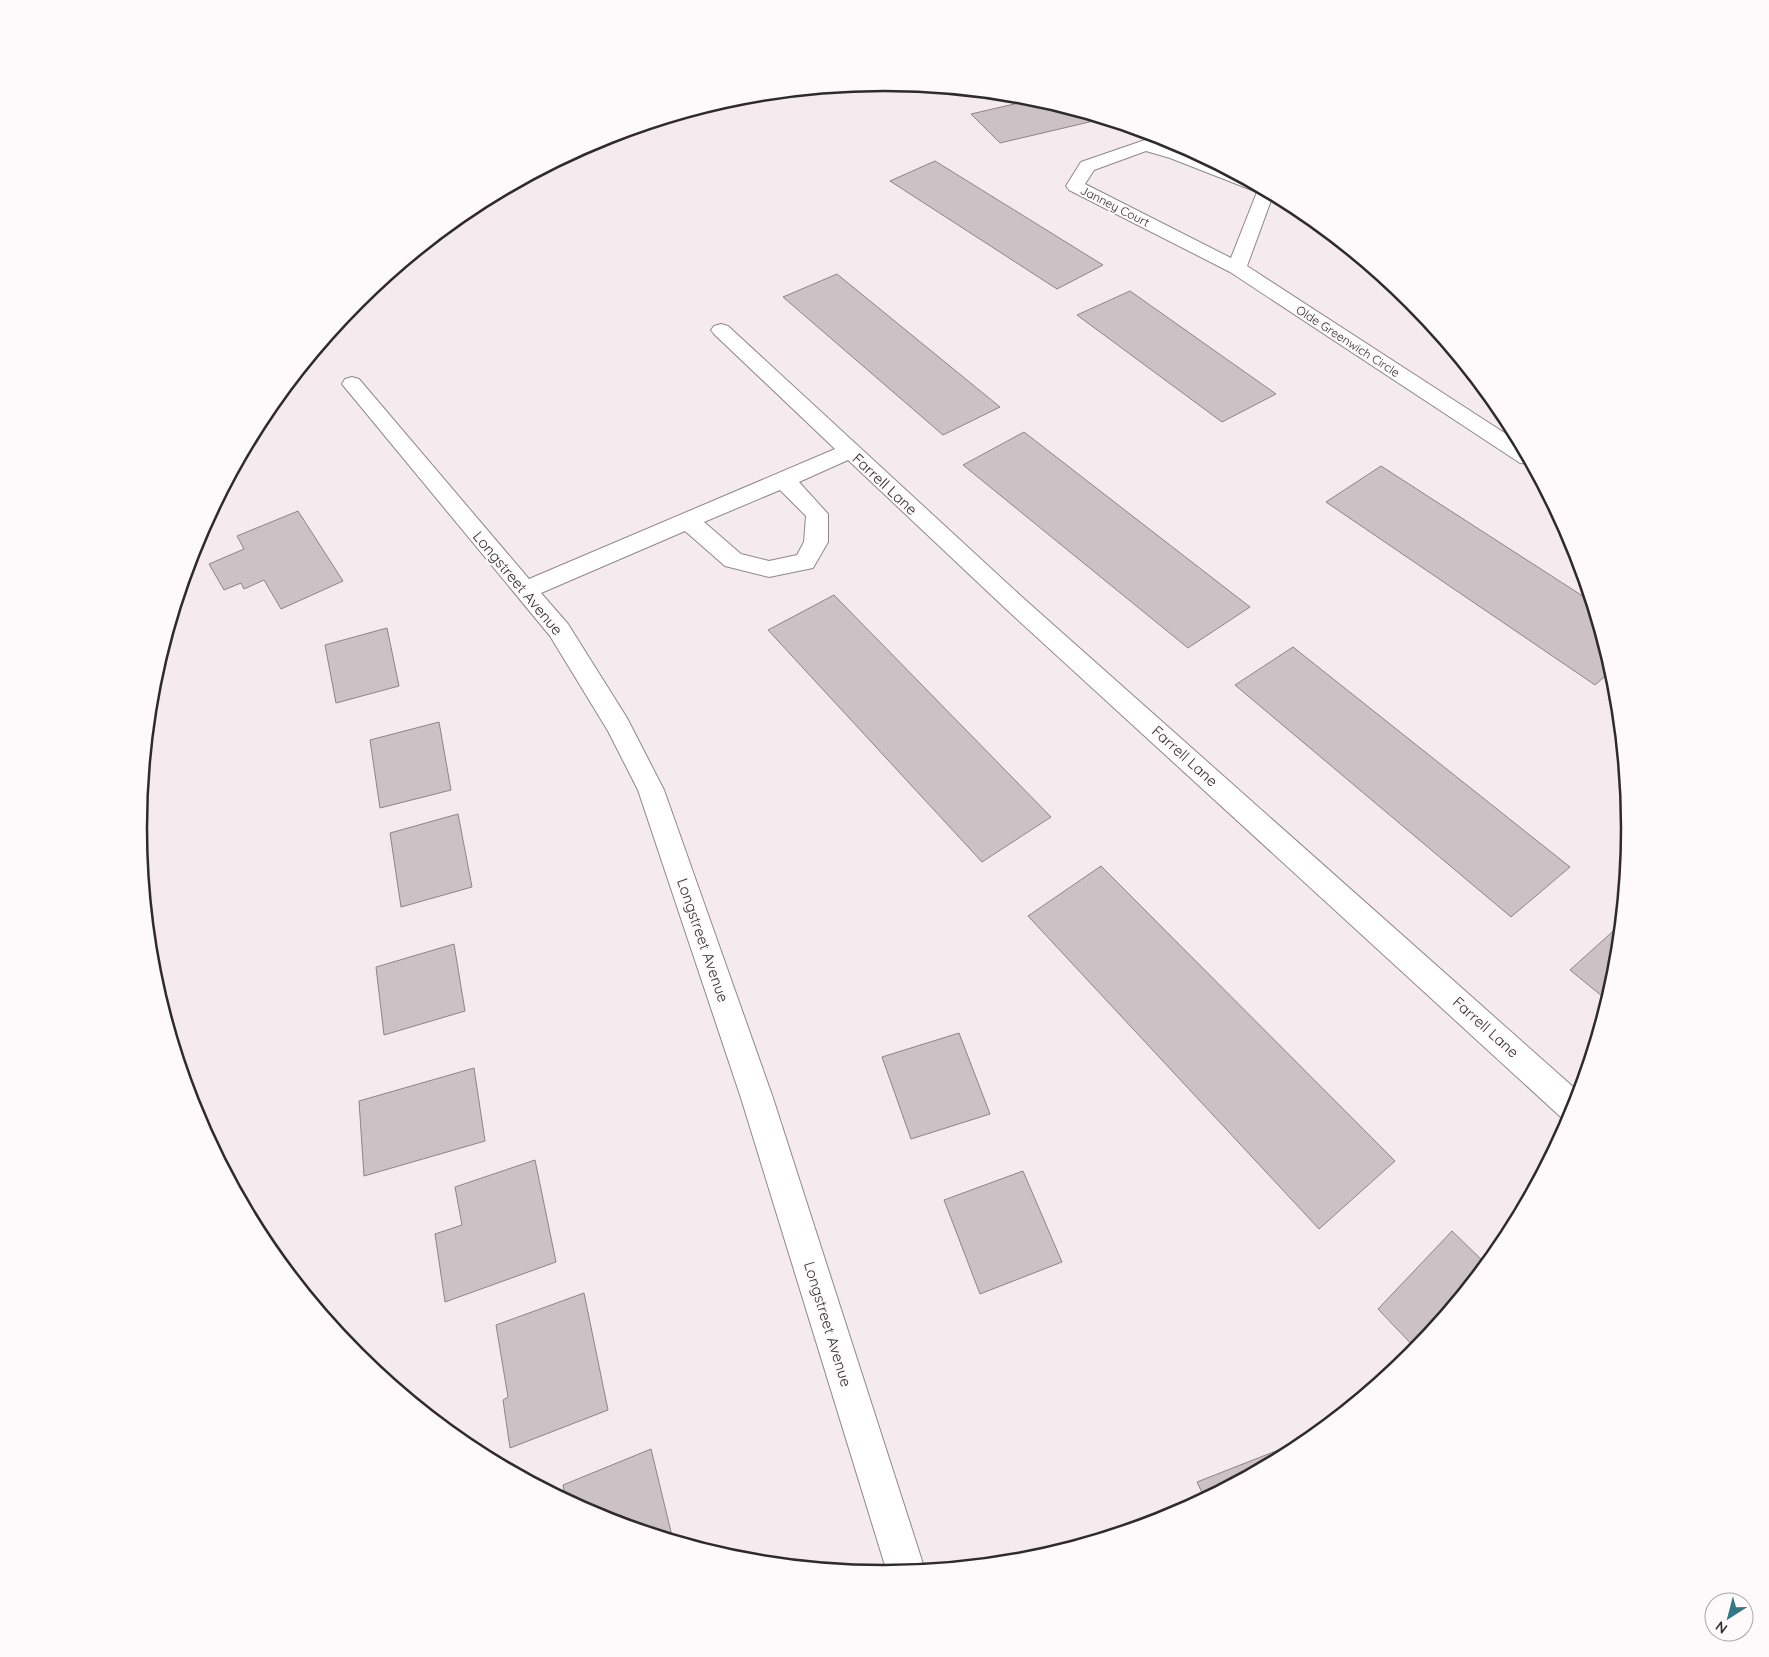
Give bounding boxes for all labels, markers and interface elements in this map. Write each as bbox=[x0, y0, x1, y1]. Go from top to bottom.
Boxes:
street label: Janney Court bbox=[1078, 182, 1152, 230]
street label: Olde Greenwich Circle bbox=[1293, 302, 1403, 380]
street label: Farrell Lane bbox=[848, 449, 922, 519]
street label: Longstreet Avenue bbox=[469, 527, 567, 639]
street label: Farrell Lane bbox=[1148, 721, 1222, 791]
street label: Longstreet Avenue bbox=[673, 875, 733, 1005]
street label: Farrell Lane bbox=[1449, 992, 1523, 1062]
street label: Longstreet Avenue bbox=[800, 1259, 856, 1389]
north arrow bbox=[1704, 1592, 1754, 1642]
text: N bbox=[1712, 1617, 1731, 1638]

